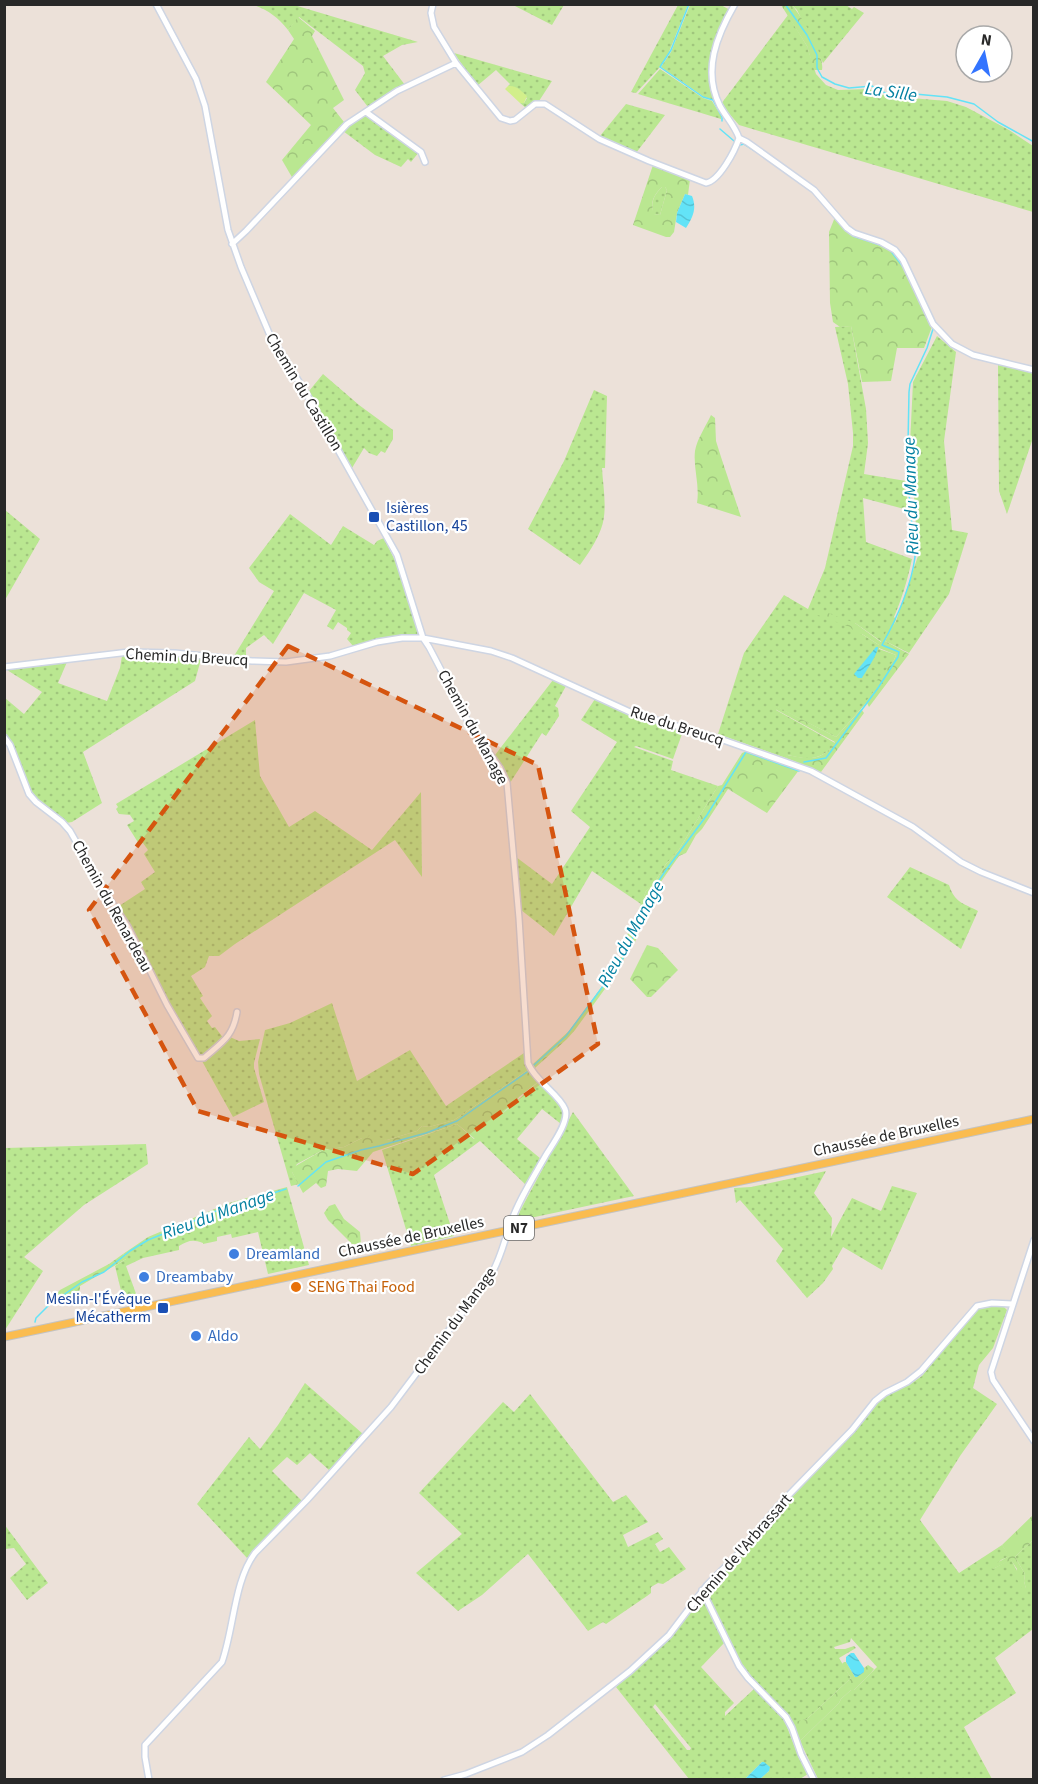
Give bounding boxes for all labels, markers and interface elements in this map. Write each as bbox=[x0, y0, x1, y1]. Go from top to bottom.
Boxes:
north arrow bbox=[954, 24, 1014, 84]
text: N bbox=[979, 28, 993, 52]
water label: La Sille bbox=[863, 76, 919, 108]
street label: Chemin du Castillon bbox=[260, 329, 348, 455]
water label: Rieu du Manage bbox=[896, 436, 926, 555]
place label: Isières Castillon, 45 bbox=[386, 497, 468, 537]
marker: Isières Castillon, 45 bbox=[367, 510, 381, 524]
street label: Chemin du Breucq bbox=[125, 643, 249, 671]
street label: Chemin du Manage bbox=[432, 666, 514, 788]
street label: Rue du Breucq bbox=[627, 701, 727, 751]
street label: Chemin du Renardeau bbox=[66, 836, 158, 976]
water label: Rieu du Manage bbox=[591, 876, 671, 992]
street label: Chaussée de Bruxelles bbox=[811, 1110, 961, 1162]
water label: Rieu du Manage bbox=[158, 1182, 278, 1246]
street label: Chaussée de Bruxelles bbox=[336, 1211, 486, 1263]
road number: N7 bbox=[504, 1216, 534, 1240]
place label: Dreamland bbox=[246, 1243, 320, 1265]
marker: Dreamland bbox=[227, 1247, 241, 1261]
street label: Chemin du Manage bbox=[408, 1263, 502, 1379]
place label: Dreambaby bbox=[156, 1266, 234, 1288]
marker: Dreambaby bbox=[137, 1270, 151, 1284]
place label: SENG Thai Food bbox=[308, 1276, 415, 1298]
marker: SENG Thai Food bbox=[289, 1280, 303, 1294]
place label: Meslin-l'Évêque Mécatherm bbox=[46, 1288, 151, 1328]
marker: Meslin-l'Évêque Mécatherm bbox=[156, 1301, 170, 1315]
place label: Aldo bbox=[208, 1325, 238, 1347]
marker: Aldo bbox=[189, 1329, 203, 1343]
street label: Chemin de l'Arbrassart bbox=[681, 1488, 797, 1617]

